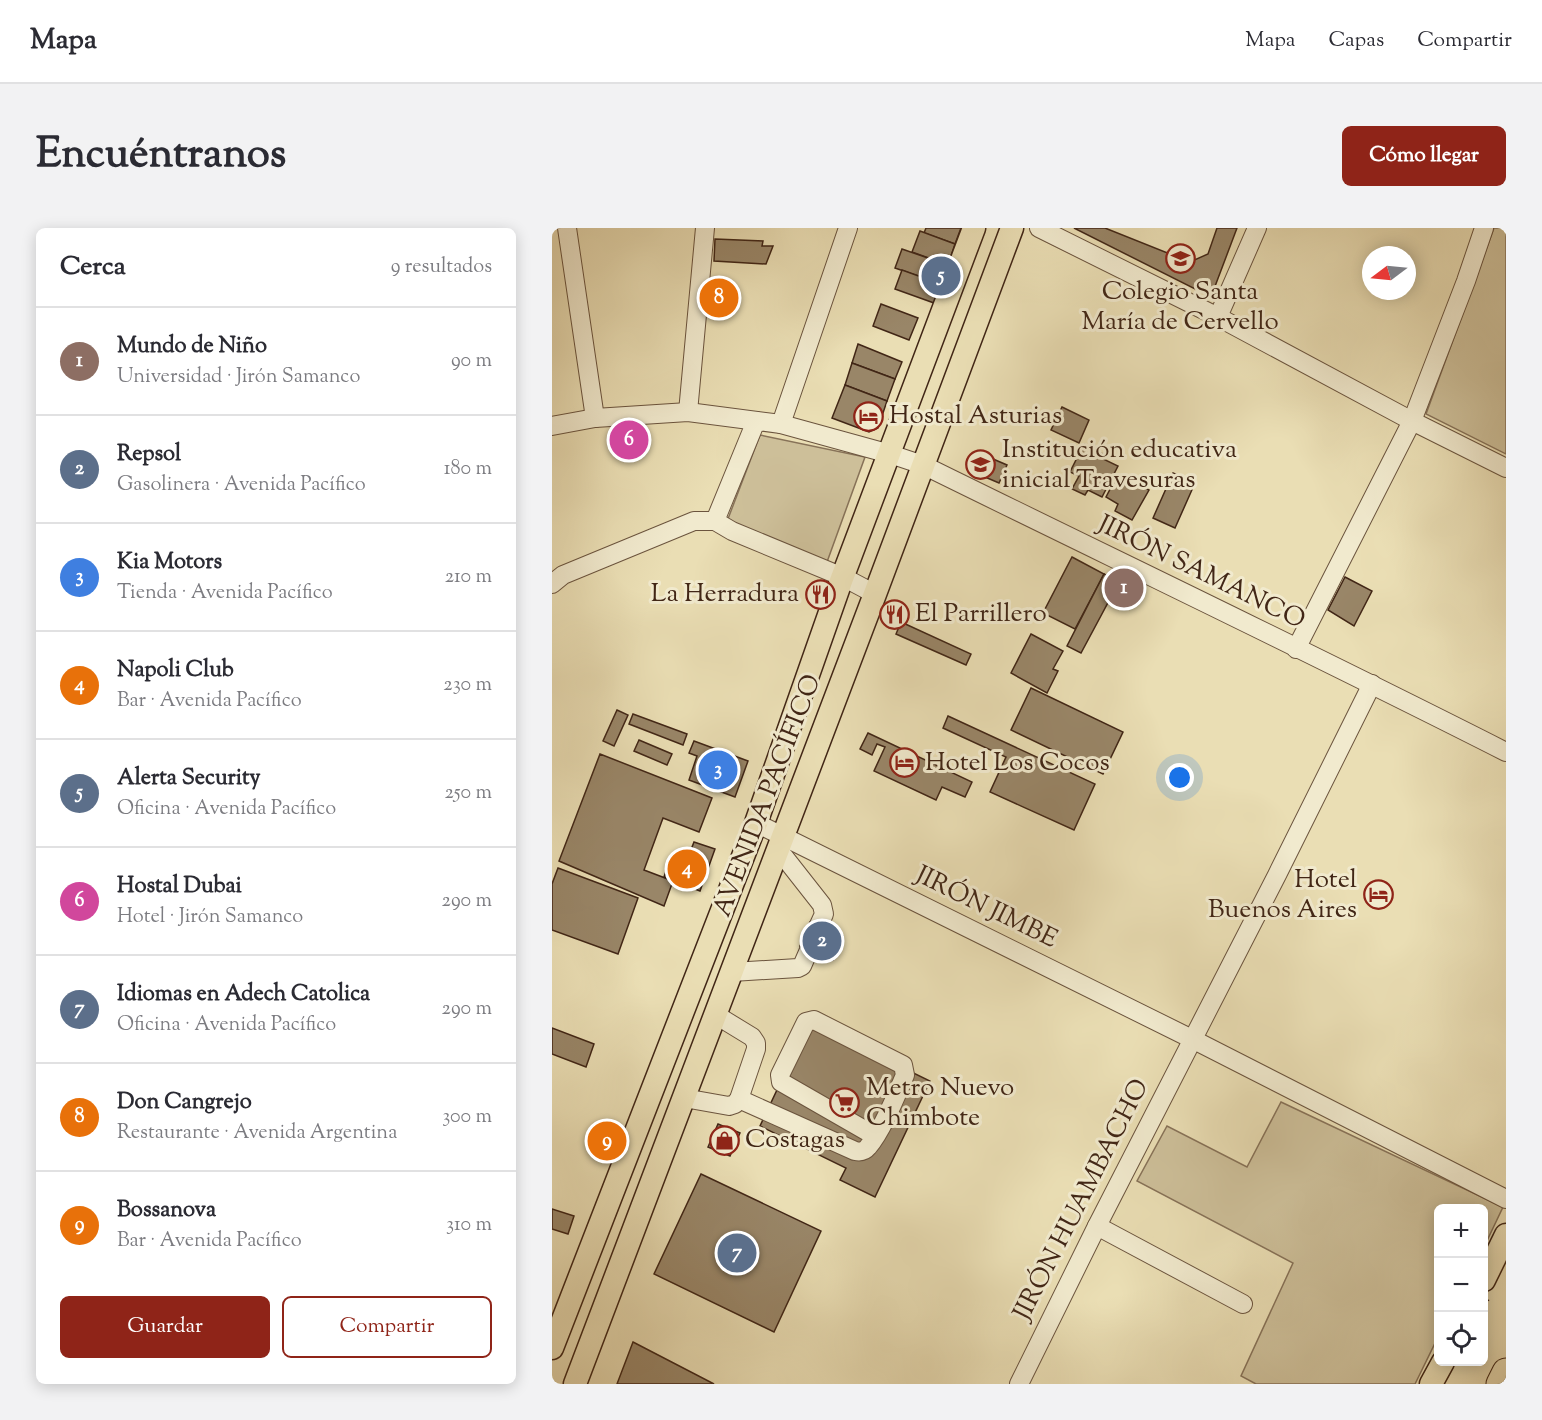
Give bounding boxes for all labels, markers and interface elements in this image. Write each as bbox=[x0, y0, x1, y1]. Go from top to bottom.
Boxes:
text: Mapa bbox=[30, 21, 97, 61]
text: Mapa bbox=[1245, 26, 1295, 56]
text: Capas bbox=[1328, 26, 1384, 56]
text: Compartir bbox=[1417, 26, 1512, 56]
text: Encuéntranos bbox=[36, 126, 286, 186]
button: Cómo llegar bbox=[1342, 126, 1506, 186]
school or university icon: Colegio Santa María de Cervello bbox=[1164, 242, 1196, 274]
north arrow bbox=[1362, 246, 1416, 300]
text: Cerca bbox=[60, 249, 126, 286]
text: 9 resultados bbox=[391, 253, 492, 282]
pin: 5 bbox=[922, 254, 960, 298]
place label: Colegio Santa María de Cervello bbox=[1081, 274, 1279, 341]
pin: 8 bbox=[700, 276, 738, 320]
text: Mundo de Niño bbox=[117, 331, 267, 363]
text: 1 bbox=[76, 347, 83, 376]
text: 90 m bbox=[451, 347, 492, 376]
text: Universidad · Jirón Samanco bbox=[117, 363, 360, 392]
place label: Hostal Asturias bbox=[889, 398, 1062, 435]
hotel icon: Hostal Asturias bbox=[852, 400, 884, 432]
pin: 6 bbox=[610, 418, 649, 462]
place label: Institución educativa inicial Travesuras bbox=[1002, 432, 1237, 499]
text: Repsol bbox=[117, 439, 181, 471]
school or university icon: Institución educativa inicial Travesuras bbox=[965, 449, 997, 481]
text: 2 bbox=[75, 455, 84, 484]
text: 180 m bbox=[444, 455, 492, 484]
text: Gasolinera · Avenida Pacífico bbox=[117, 471, 366, 500]
street label: JIRÓN SAMANCO bbox=[1089, 506, 1311, 639]
text: Kia Motors bbox=[117, 547, 222, 579]
text: 3 bbox=[75, 563, 84, 592]
text: 210 m bbox=[445, 563, 492, 592]
pin: 1 bbox=[1104, 566, 1144, 610]
place label: La Herradura bbox=[651, 576, 799, 613]
restaurant icon: La Herradura bbox=[804, 578, 836, 610]
text: Tienda · Avenida Pacífico bbox=[117, 579, 333, 608]
place label: El Parrillero bbox=[915, 596, 1047, 633]
restaurant icon: El Parrillero bbox=[878, 598, 910, 630]
text: Napoli Club bbox=[117, 655, 234, 687]
street label: AVENIDA PACÍFICO bbox=[705, 669, 831, 923]
text: 4 bbox=[74, 671, 85, 700]
text: 230 m bbox=[443, 671, 492, 700]
text: Bar · Avenida Pacífico bbox=[117, 687, 302, 716]
place label: Hotel Los Cocos bbox=[925, 745, 1110, 782]
hotel icon: Hotel Los Cocos bbox=[888, 747, 920, 779]
pin: 3 bbox=[698, 748, 738, 792]
text: Alerta Security bbox=[117, 763, 261, 795]
your location bbox=[1165, 763, 1194, 792]
text: 5 bbox=[76, 779, 83, 808]
text: 250 m bbox=[444, 779, 492, 808]
text: Oficina · Avenida Pacífico bbox=[117, 795, 336, 824]
pin: 4 bbox=[668, 846, 706, 892]
street label: JIRÓN JIMBE bbox=[907, 857, 1064, 959]
place label: Hotel Buenos Aires bbox=[1208, 862, 1357, 929]
text: Hostal Dubai bbox=[117, 871, 242, 903]
hotel icon: Hotel Buenos Aires bbox=[1362, 879, 1394, 911]
text: 6 bbox=[75, 887, 84, 916]
text: 290 m bbox=[442, 887, 492, 916]
text: Hotel · Jirón Samanco bbox=[117, 903, 303, 932]
pin: 2 bbox=[802, 918, 842, 964]
text: Idiomas en Adech Catolica bbox=[117, 979, 370, 1011]
text: 7 bbox=[74, 995, 85, 1024]
text: 290 m bbox=[442, 995, 492, 1024]
text: Oficina · Avenida Pacífico bbox=[117, 1011, 336, 1040]
place label: Metro Nuevo Chimbote bbox=[866, 1070, 1014, 1137]
street label: JIRÓN HUAMBACHO bbox=[1004, 1073, 1159, 1329]
text: Don Cangrejo bbox=[117, 1087, 252, 1119]
supermarket icon: Metro Nuevo Chimbote bbox=[829, 1087, 861, 1119]
text: 8 bbox=[75, 1103, 85, 1132]
text: 300 m bbox=[442, 1103, 492, 1132]
pin: 9 bbox=[588, 1118, 626, 1164]
text: Restaurante · Avenida Argentina bbox=[117, 1119, 397, 1148]
place label: Costagas bbox=[745, 1122, 845, 1159]
shop icon: Costagas bbox=[708, 1124, 740, 1156]
text: Bossanova bbox=[117, 1195, 216, 1227]
map controls bbox=[1434, 1204, 1488, 1366]
button: + bbox=[1434, 1204, 1488, 1258]
text: 9 bbox=[75, 1211, 84, 1240]
text: 310 m bbox=[446, 1211, 492, 1240]
text: Bar · Avenida Pacífico bbox=[117, 1227, 302, 1256]
pin: 7 bbox=[718, 1230, 756, 1276]
button: − bbox=[1434, 1258, 1488, 1312]
button: Guardar bbox=[60, 1296, 270, 1358]
button: Compartir bbox=[282, 1296, 492, 1358]
button: locate bbox=[1434, 1312, 1488, 1366]

